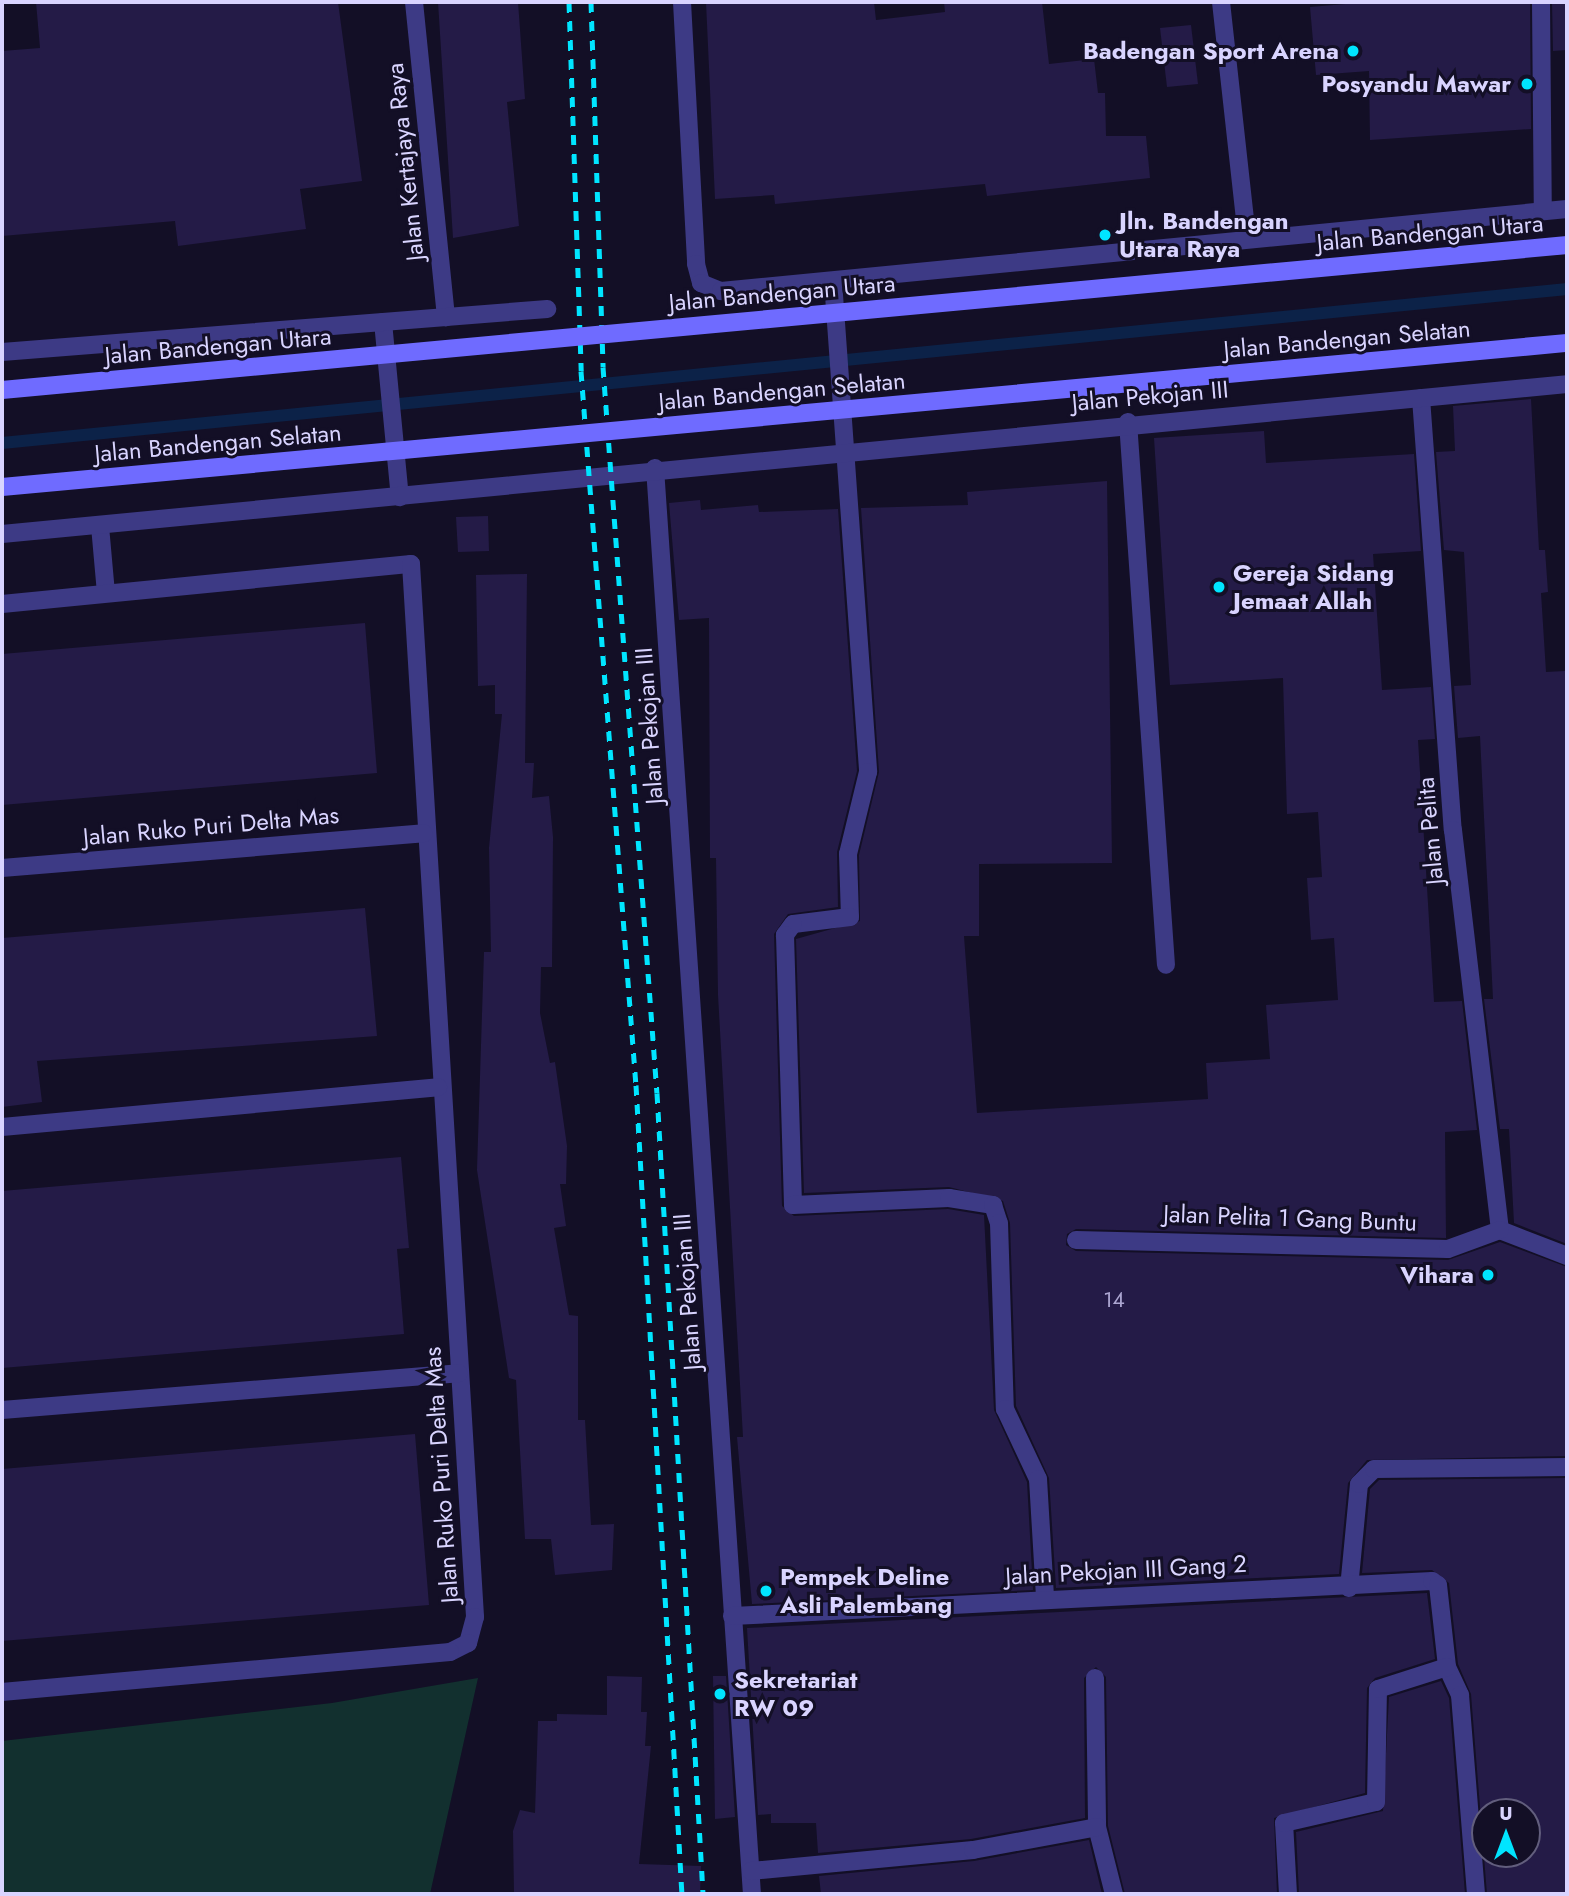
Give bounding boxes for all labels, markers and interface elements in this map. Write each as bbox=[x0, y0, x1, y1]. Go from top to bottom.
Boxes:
place label: Badengan Sport Arena bbox=[1083, 37, 1339, 65]
marker: Badengan Sport Arena bbox=[1345, 43, 1361, 59]
street label: Jalan Kertajaya Raya bbox=[380, 62, 430, 262]
place label: Posyandu Mawar bbox=[1321, 70, 1511, 98]
marker: Posyandu Mawar bbox=[1517, 74, 1537, 94]
place label: Jln. Bandengan Utara Raya bbox=[1119, 207, 1289, 263]
street label: Jalan Bandengan Utara bbox=[1315, 209, 1545, 257]
marker: Jln. Bandengan Utara Raya bbox=[1097, 227, 1113, 243]
street label: Jalan Bandengan Utara bbox=[667, 269, 897, 317]
street label: Jalan Bandengan Selatan bbox=[1222, 314, 1472, 364]
street label: Jalan Bandengan Utara bbox=[103, 322, 333, 370]
street label: Jalan Bandengan Selatan bbox=[657, 366, 907, 416]
street label: Jalan Pekojan III bbox=[1070, 375, 1230, 417]
street label: Jalan Bandengan Selatan bbox=[93, 418, 343, 468]
place label: Gereja Sidang Jemaat Allah bbox=[1233, 559, 1394, 615]
marker: Gereja Sidang Jemaat Allah bbox=[1211, 579, 1227, 595]
street label: Jalan Pekojan III bbox=[629, 647, 669, 805]
street label: Jalan Pelita bbox=[1411, 776, 1449, 886]
street label: Jalan Ruko Puri Delta Mas bbox=[82, 800, 340, 852]
street label: Jalan Pelita 1 Gang Buntu bbox=[1163, 1199, 1417, 1237]
street label: Jalan Pekojan III bbox=[667, 1213, 707, 1371]
place label: Vihara bbox=[1400, 1261, 1474, 1289]
marker: Vihara bbox=[1480, 1267, 1496, 1283]
house number: 14 bbox=[1103, 1287, 1125, 1313]
street label: Jalan Ruko Puri Delta Mas bbox=[418, 1346, 464, 1604]
street label: Jalan Pekojan III Gang 2 bbox=[1005, 1549, 1247, 1591]
place label: Pempek Deline Asli Palembang bbox=[780, 1563, 952, 1619]
marker: Pempek Deline Asli Palembang bbox=[758, 1583, 774, 1599]
place label: Sekretariat RW 09 bbox=[734, 1666, 857, 1722]
marker: Sekretariat RW 09 bbox=[712, 1686, 728, 1702]
north arrow bbox=[1471, 1798, 1541, 1868]
text: U bbox=[1499, 1800, 1513, 1827]

